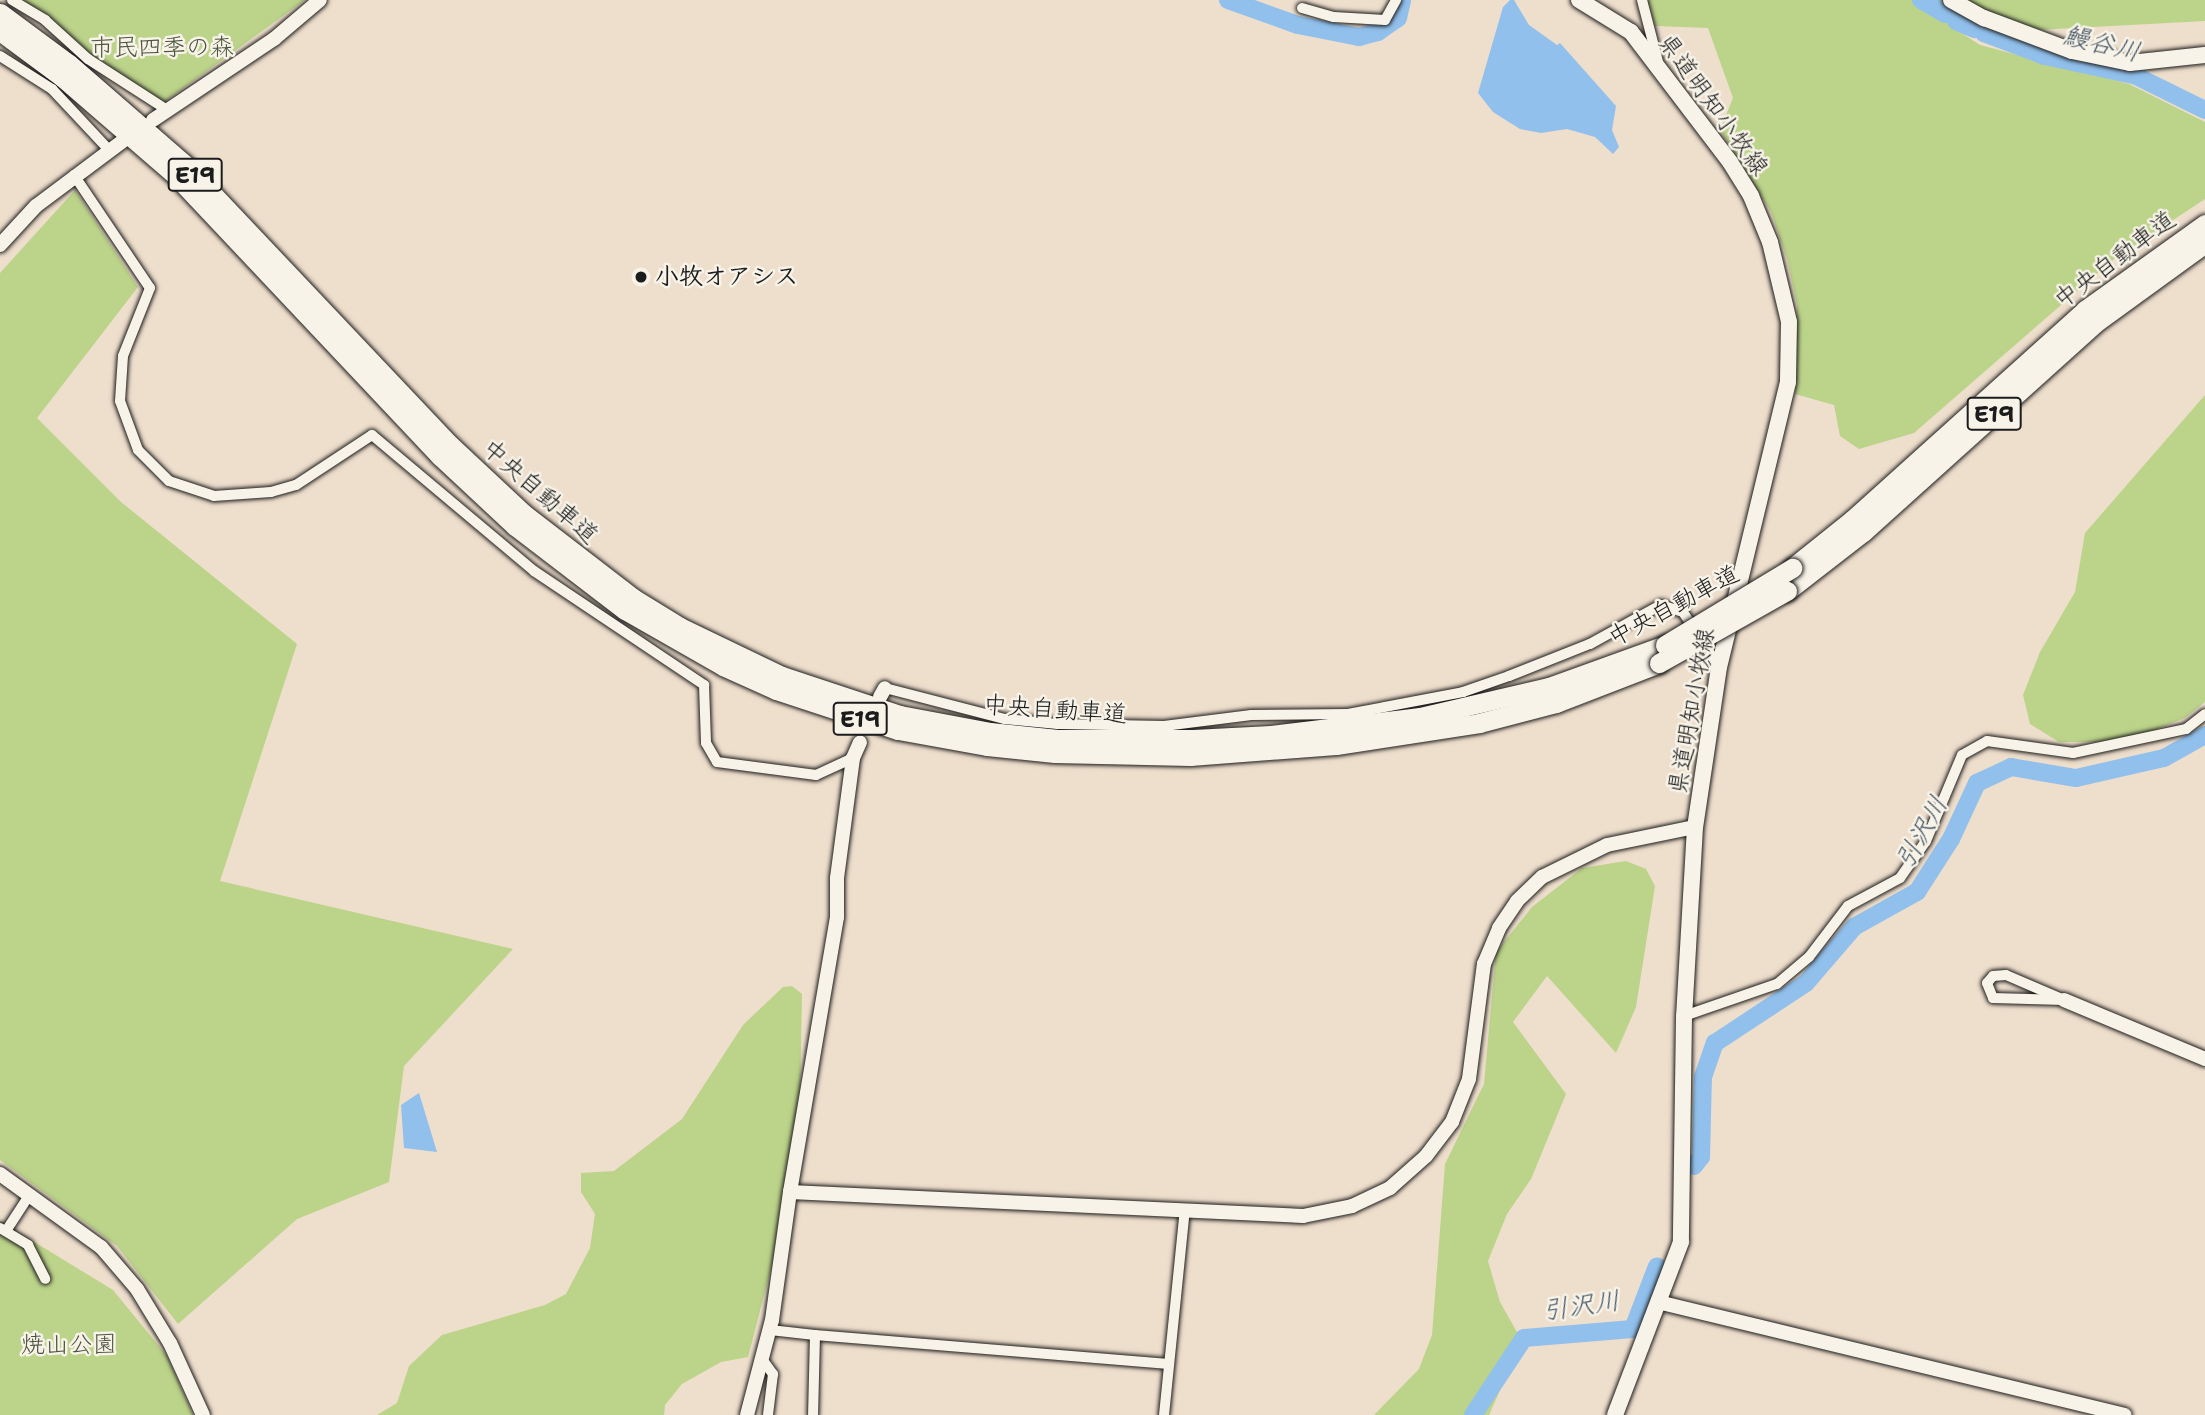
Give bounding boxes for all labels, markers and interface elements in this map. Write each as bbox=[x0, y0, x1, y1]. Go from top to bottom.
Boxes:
water label: 鰻谷川 bbox=[2060, 18, 2144, 68]
street label: 県道明知小牧線 bbox=[1652, 29, 1774, 181]
park label: 市民四季の森 bbox=[90, 34, 234, 62]
road number: E19 bbox=[167, 156, 223, 194]
street label: 中央自動車道 bbox=[2049, 205, 2181, 315]
place label: 小牧オアシス bbox=[655, 263, 799, 291]
marker: 小牧オアシス bbox=[633, 269, 649, 285]
road number: E19 bbox=[1966, 394, 2022, 434]
street label: 中央自動車道 bbox=[476, 434, 604, 550]
street label: 中央自動車道 bbox=[1604, 559, 1744, 653]
street label: 県道明知小牧線 bbox=[1663, 626, 1721, 796]
street label: 中央自動車道 bbox=[982, 691, 1128, 729]
road number: E19 bbox=[832, 699, 888, 738]
water label: 引沢川 bbox=[1888, 790, 1954, 874]
water label: 引沢川 bbox=[1540, 1284, 1622, 1326]
park label: 焼山公園 bbox=[21, 1331, 117, 1359]

